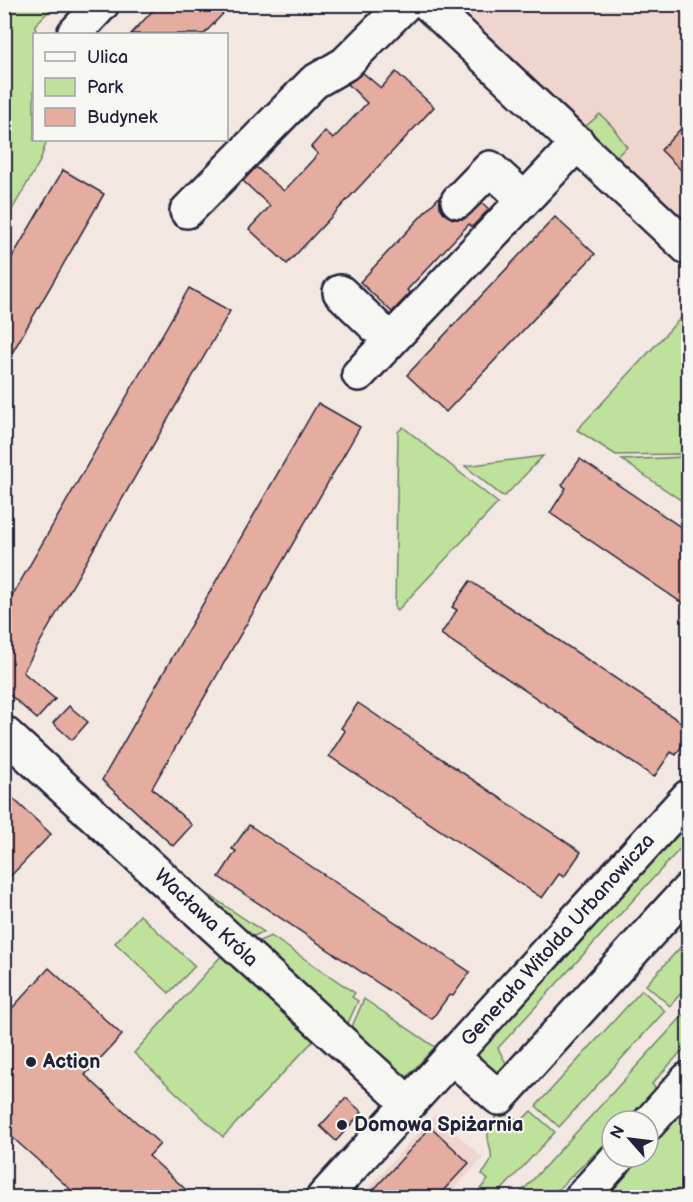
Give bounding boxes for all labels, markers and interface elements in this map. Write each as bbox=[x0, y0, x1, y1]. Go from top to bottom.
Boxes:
legend bbox=[33, 33, 228, 141]
text: Ulica bbox=[87, 47, 128, 68]
text: Park bbox=[87, 77, 123, 98]
text: Budynek bbox=[87, 107, 158, 128]
street label: Generała Witolda Urbanowicza bbox=[456, 829, 660, 1051]
street label: Wacława Króla bbox=[149, 864, 263, 972]
place label: Action bbox=[42, 1050, 100, 1074]
marker: Action bbox=[24, 1055, 38, 1069]
north arrow bbox=[600, 1109, 660, 1169]
place label: Domowa Spiżarnia bbox=[354, 1113, 523, 1137]
marker: Domowa Spiżarnia bbox=[335, 1118, 349, 1132]
text: N bbox=[607, 1123, 629, 1142]

